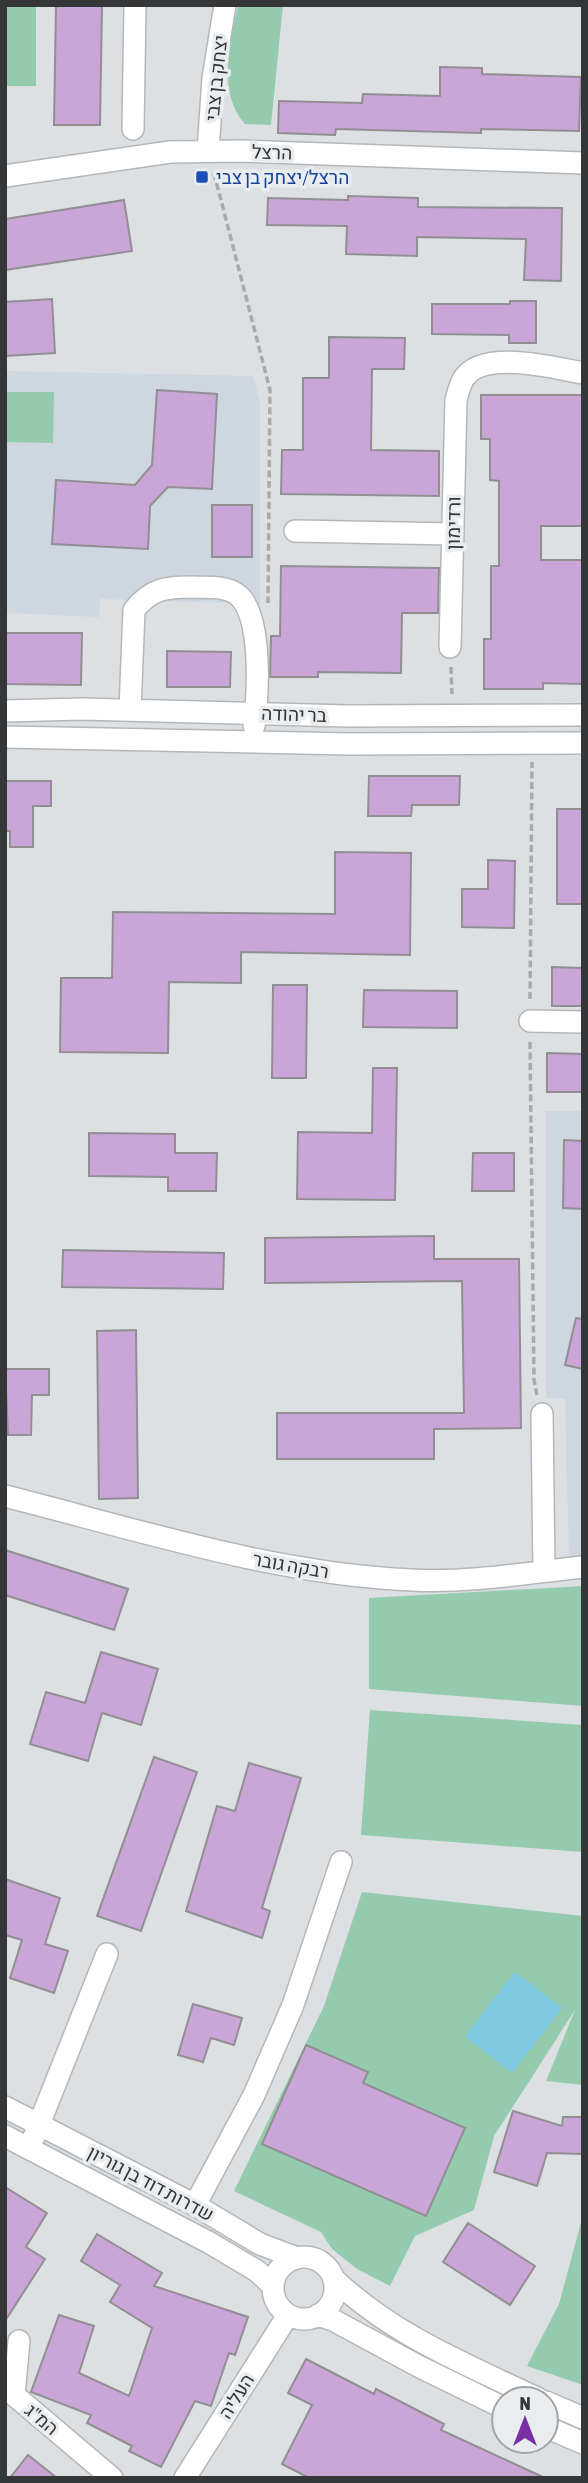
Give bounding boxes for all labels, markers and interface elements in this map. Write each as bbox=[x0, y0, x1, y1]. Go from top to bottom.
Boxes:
street label: יצחק בן צבי bbox=[201, 34, 231, 122]
street label: הרצל bbox=[251, 140, 293, 164]
place label: הרצל/יצחק בן צבי bbox=[216, 166, 349, 188]
marker: הרצל/יצחק בן צבי bbox=[194, 169, 210, 185]
street label: ורדימון bbox=[442, 496, 464, 550]
street label: בר יהודה bbox=[261, 702, 327, 726]
street label: רבקה גובר bbox=[251, 1547, 331, 1583]
street label: שדרות דוד בן גוריון bbox=[84, 2141, 218, 2225]
street label: העליה bbox=[214, 2369, 258, 2423]
north arrow bbox=[490, 2385, 560, 2455]
text: N bbox=[519, 2392, 531, 2414]
street label: המ"ג bbox=[21, 2399, 63, 2439]

